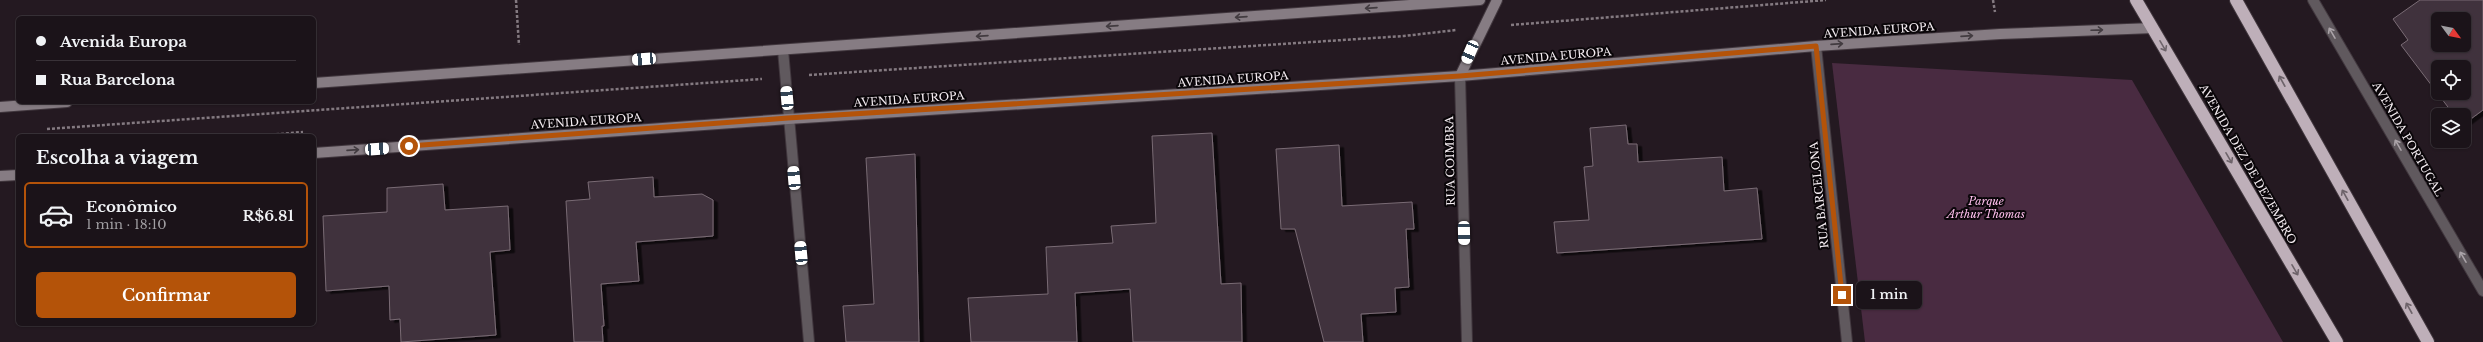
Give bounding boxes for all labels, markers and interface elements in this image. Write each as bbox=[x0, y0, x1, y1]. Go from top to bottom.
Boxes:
one-way arrow bbox=[1365, 4, 1378, 11]
north arrow bbox=[2431, 12, 2471, 52]
map controls bbox=[2431, 12, 2471, 148]
one-way arrow bbox=[1235, 14, 1248, 21]
street label: AVENIDA EUROPA bbox=[1822, 19, 1935, 41]
one-way arrow bbox=[1106, 23, 1119, 30]
one-way arrow bbox=[2090, 27, 2103, 34]
one-way arrow bbox=[2327, 27, 2335, 39]
text: Avenida Europa bbox=[60, 32, 187, 51]
one-way arrow bbox=[976, 32, 989, 39]
one-way arrow bbox=[1960, 32, 1973, 39]
car bbox=[1460, 39, 1480, 65]
one-way arrow bbox=[2160, 40, 2168, 52]
one-way arrow bbox=[1830, 41, 1843, 48]
street label: AVENIDA EUROPA bbox=[1499, 44, 1612, 68]
car bbox=[632, 52, 656, 66]
button: locate bbox=[2431, 60, 2471, 100]
street label: AVENIDA EUROPA bbox=[1176, 68, 1289, 90]
text: Rua Barcelona bbox=[60, 70, 175, 89]
one-way arrow bbox=[2277, 75, 2285, 87]
street label: AVENIDA PORTUGAL bbox=[2369, 78, 2446, 199]
street label: AVENIDA DEZ DE DEZEMBRO bbox=[2196, 81, 2300, 247]
car bbox=[780, 86, 794, 110]
street label: AVENIDA EUROPA bbox=[852, 88, 965, 110]
button: layers bbox=[2431, 108, 2471, 148]
street label: AVENIDA EUROPA bbox=[529, 110, 642, 132]
street label: RUA COIMBRA bbox=[1442, 115, 1458, 206]
route start bbox=[400, 137, 418, 155]
one-way arrow bbox=[2393, 139, 2401, 151]
street label: RUA BARCELONA bbox=[1806, 140, 1832, 249]
car bbox=[365, 142, 389, 156]
text: Escolha a viagem bbox=[36, 147, 199, 169]
one-way arrow bbox=[346, 147, 359, 154]
one-way arrow bbox=[2225, 152, 2233, 164]
car bbox=[787, 166, 801, 190]
one-way arrow bbox=[2341, 189, 2349, 201]
park label: Parque Arthur Thomas bbox=[1945, 194, 2025, 221]
icon: car bbox=[38, 197, 74, 233]
text: Econômico bbox=[86, 197, 177, 216]
text: R$6.81 bbox=[242, 206, 294, 225]
text: 1 min · 18:10 bbox=[86, 216, 167, 233]
car bbox=[1458, 221, 1470, 245]
car bbox=[794, 241, 808, 265]
one-way arrow bbox=[2459, 251, 2467, 263]
one-way arrow bbox=[2291, 264, 2299, 276]
button: Confirmar bbox=[36, 272, 296, 318]
callout: 1 min bbox=[1856, 281, 1922, 309]
route end bbox=[1833, 286, 1851, 304]
text: 1 min bbox=[1870, 286, 1908, 303]
one-way arrow bbox=[2404, 302, 2412, 314]

